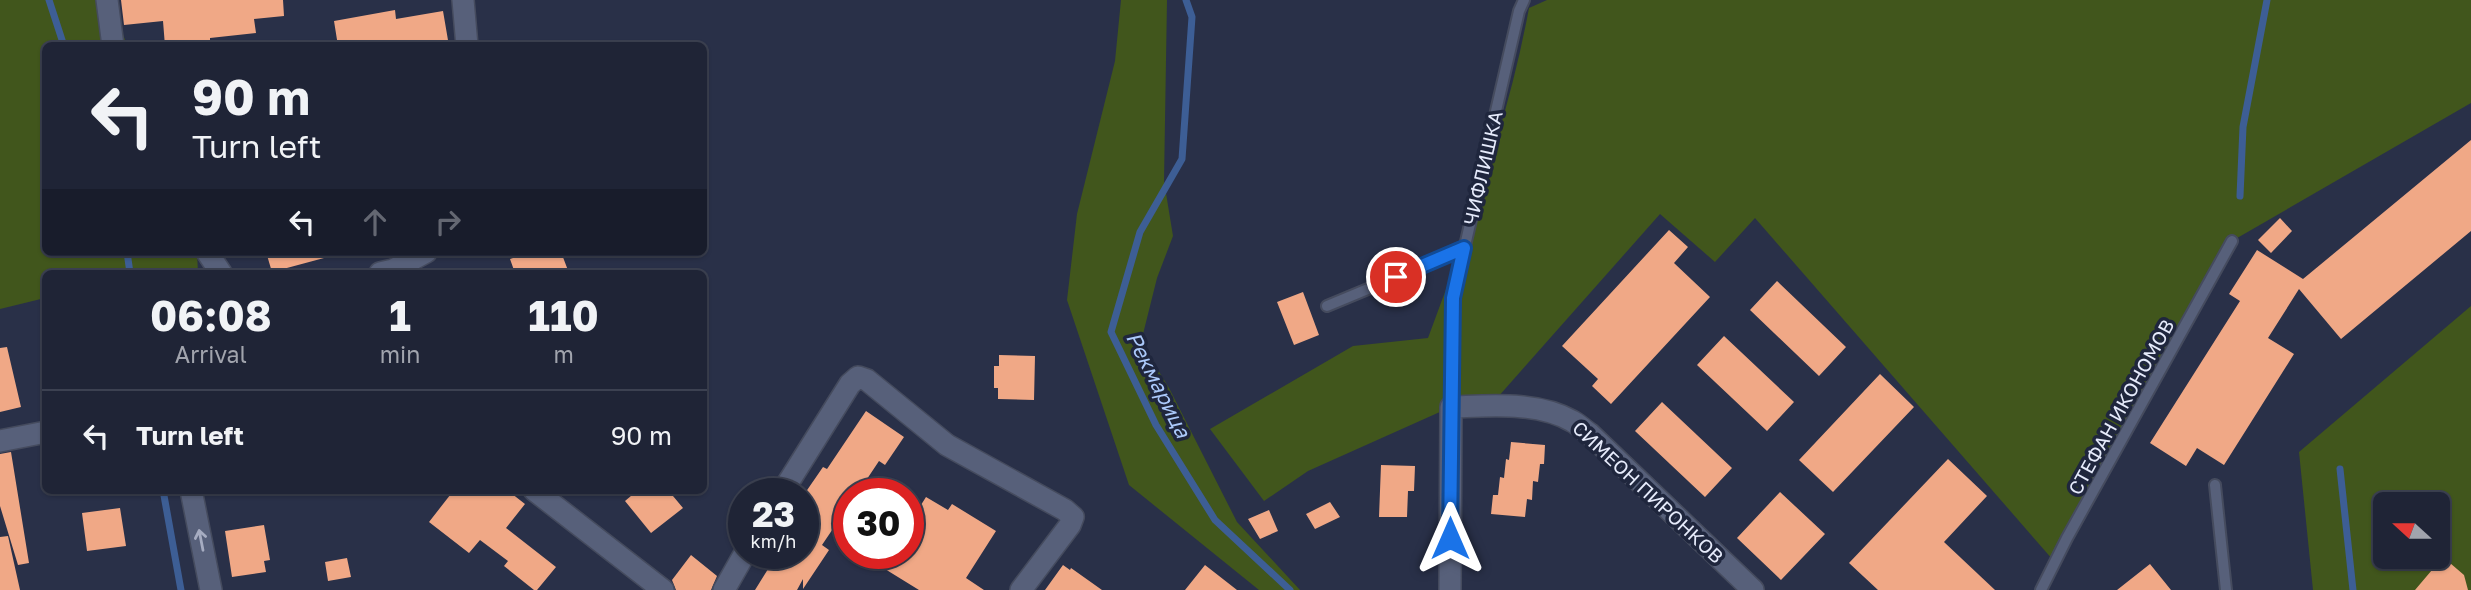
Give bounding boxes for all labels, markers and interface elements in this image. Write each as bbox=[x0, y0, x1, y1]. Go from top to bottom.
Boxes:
text: 90 m bbox=[192, 67, 310, 126]
icon: left bbox=[77, 70, 168, 161]
street label: ЧИФЛИШКА bbox=[1458, 108, 1507, 227]
text: Turn left bbox=[192, 127, 321, 165]
icon: left bbox=[283, 203, 321, 241]
icon: ahead bbox=[356, 203, 394, 241]
icon: right bbox=[429, 203, 467, 241]
pin bbox=[1366, 247, 1426, 307]
icon: arrive bbox=[1377, 258, 1415, 296]
text: 06:08 bbox=[150, 290, 272, 340]
text: 1 bbox=[389, 290, 411, 340]
text: 110 bbox=[528, 290, 599, 340]
street label: СТЕФАН ИКОНОМОВ bbox=[2063, 315, 2178, 498]
water label: Рекмарица bbox=[1121, 327, 1197, 443]
text: Arrival bbox=[175, 340, 247, 368]
text: min bbox=[380, 340, 420, 368]
text: m bbox=[553, 340, 574, 368]
street label: СИМЕОН ПИРОНКОВ bbox=[1568, 416, 1729, 567]
icon: left bbox=[77, 417, 115, 455]
text: Turn left bbox=[136, 420, 244, 451]
text: 90 m bbox=[611, 420, 672, 451]
speed limit sign: 30 bbox=[833, 478, 924, 569]
north arrow bbox=[2373, 492, 2450, 569]
map controls bbox=[2373, 492, 2450, 569]
text: 23 bbox=[752, 493, 795, 535]
position arrow bbox=[1413, 501, 1487, 575]
one-way arrow bbox=[193, 529, 207, 552]
text: km/h bbox=[751, 530, 796, 552]

